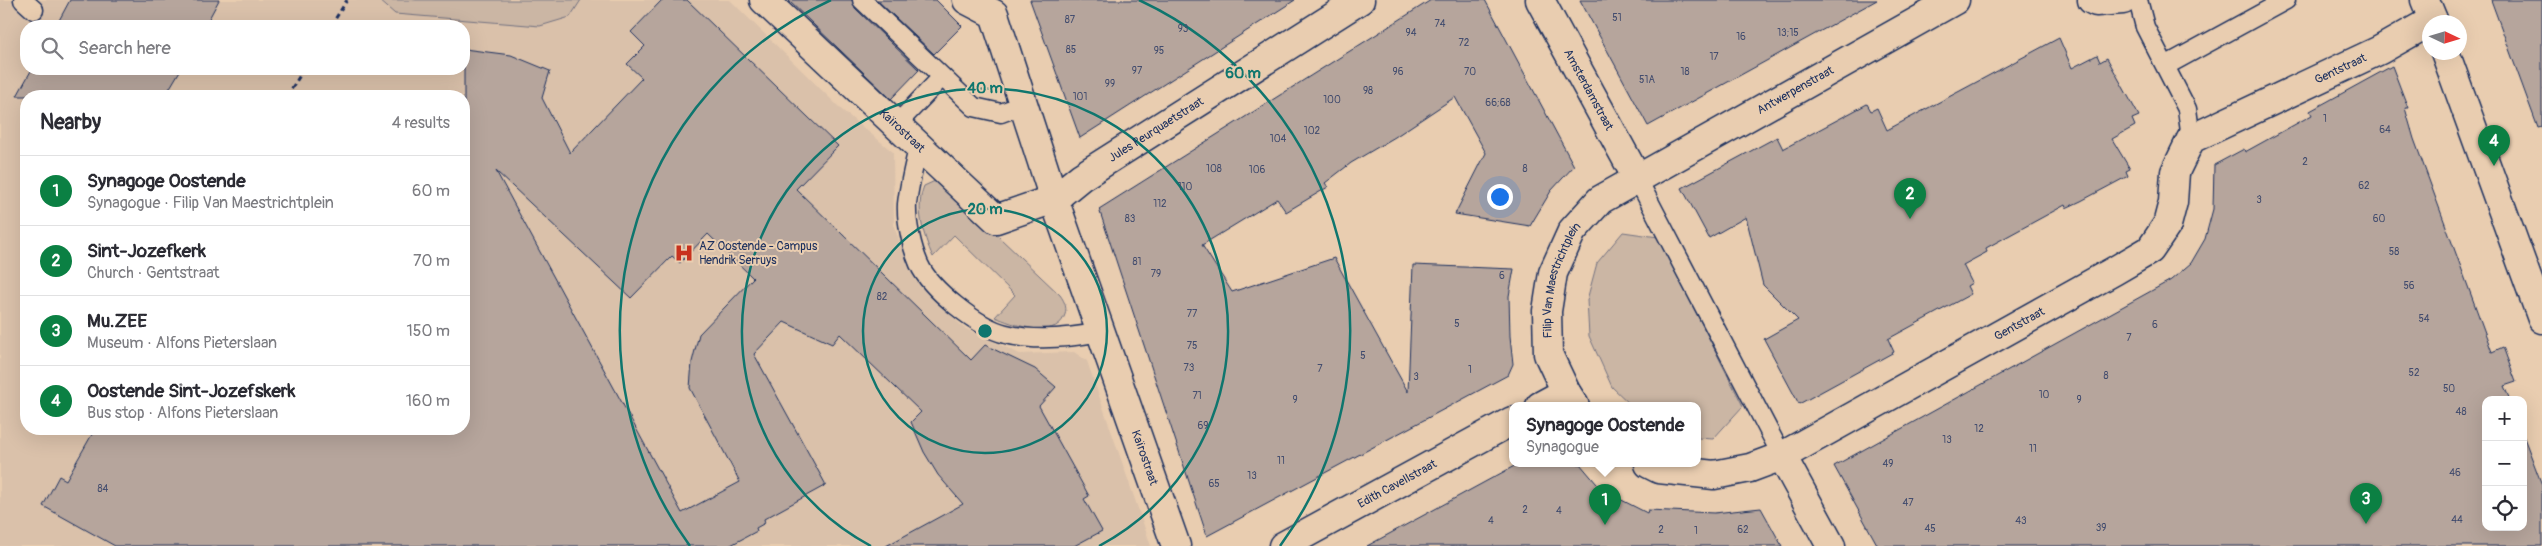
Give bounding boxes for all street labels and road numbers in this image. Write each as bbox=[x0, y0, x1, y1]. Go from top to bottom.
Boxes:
street label: Amsterdamstraat bbox=[1560, 47, 1617, 133]
street label: Gentstraat bbox=[2312, 50, 2369, 88]
street label: Antwerpenstraat bbox=[1754, 63, 1837, 118]
street label: Jules Peurquaetstraat bbox=[1106, 94, 1207, 166]
street label: Kaïrostraat bbox=[876, 106, 928, 156]
street label: Filip Van Maestrichtplein bbox=[1540, 219, 1584, 338]
street label: Gentstraat bbox=[1992, 304, 2048, 344]
street label: Kaïrostraat bbox=[1128, 428, 1161, 487]
street label: Edith Cavellstraat bbox=[1355, 457, 1440, 512]

